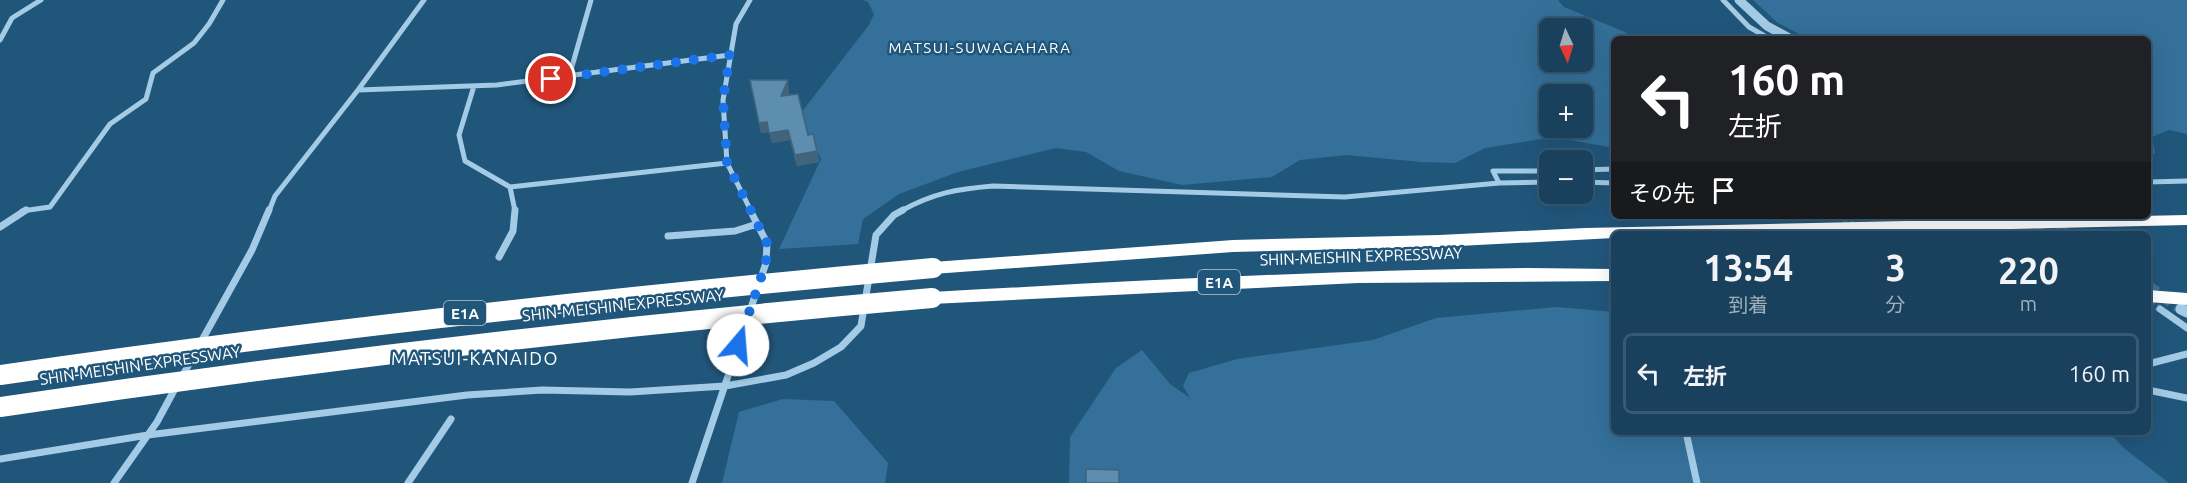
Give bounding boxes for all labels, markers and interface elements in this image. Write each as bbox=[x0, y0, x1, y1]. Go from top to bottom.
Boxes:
north arrow bbox=[1539, 18, 1593, 72]
map controls bbox=[1539, 18, 1593, 204]
district label: MATSUI-SUWAGAHARA bbox=[889, 39, 1071, 56]
pin bbox=[525, 53, 576, 104]
text: 160 m bbox=[1728, 56, 1845, 103]
icon: left bbox=[1629, 60, 1707, 138]
icon: arrive bbox=[534, 62, 567, 95]
button: + bbox=[1539, 84, 1593, 138]
text: 左折 bbox=[1728, 111, 1782, 141]
button: − bbox=[1539, 150, 1593, 204]
icon: arrive bbox=[1707, 174, 1740, 207]
text: その先 bbox=[1629, 180, 1695, 205]
street label: SHIN-MEISHIN EXPRESSWAY bbox=[1259, 243, 1463, 269]
text: 13:54 bbox=[1703, 247, 1793, 288]
text: 3 bbox=[1885, 247, 1906, 288]
text: 220 bbox=[1998, 250, 2059, 291]
road number: E1A bbox=[1198, 270, 1240, 294]
street label: SHIN-MEISHIN EXPRESSWAY bbox=[521, 285, 725, 325]
text: m bbox=[2020, 292, 2037, 315]
text: 到着 bbox=[1728, 293, 1768, 316]
text: 分 bbox=[1886, 293, 1906, 316]
road number: E1A bbox=[444, 301, 486, 325]
position arrow bbox=[706, 313, 770, 377]
street label: SHIN-MEISHIN EXPRESSWAY bbox=[38, 342, 242, 388]
district label: MATSUI-KANAIDO bbox=[391, 348, 559, 368]
icon: left bbox=[1632, 357, 1665, 390]
text: 160 m bbox=[2069, 361, 2130, 386]
text: 左折 bbox=[1683, 363, 1727, 388]

